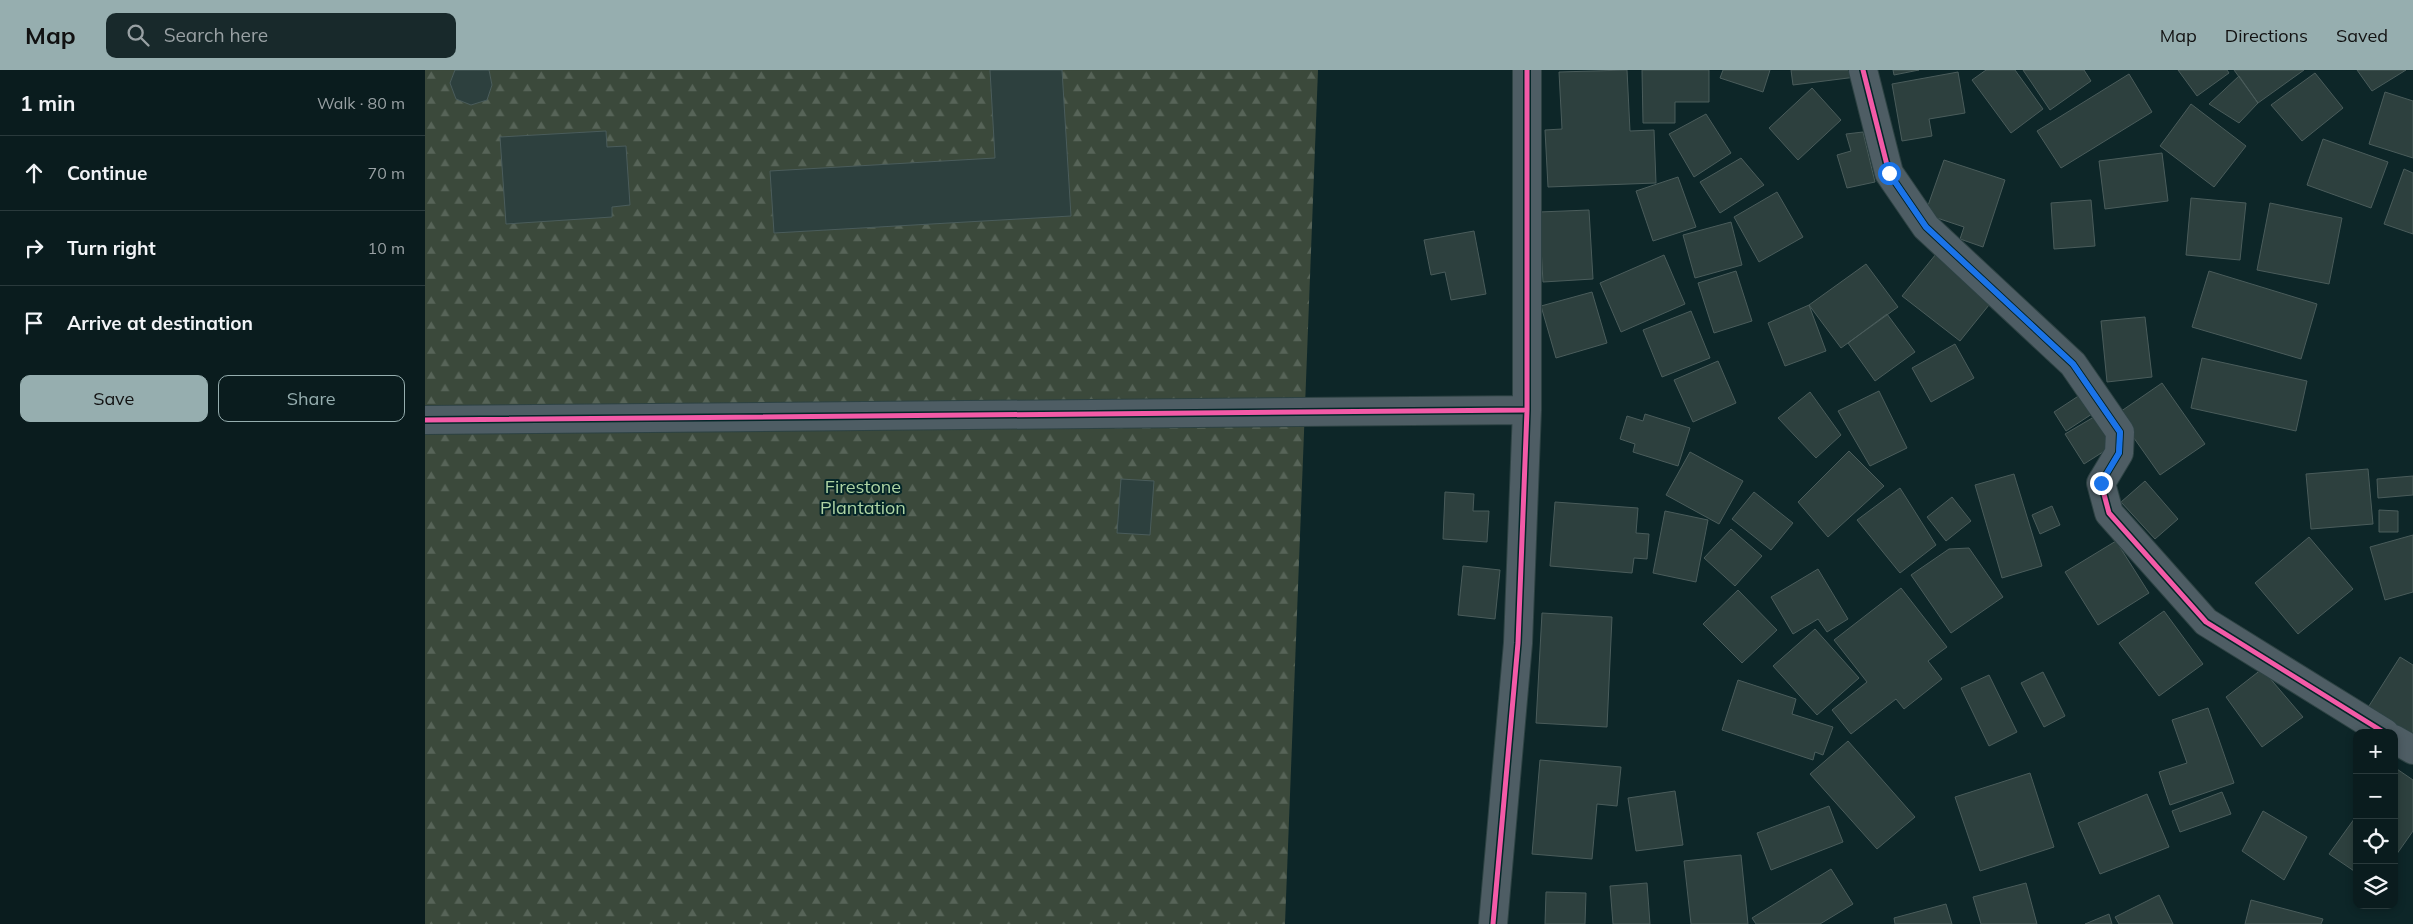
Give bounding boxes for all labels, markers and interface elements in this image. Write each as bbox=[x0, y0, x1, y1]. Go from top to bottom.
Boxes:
search box bbox=[106, 13, 456, 58]
text: Map bbox=[25, 20, 76, 50]
icon: search bbox=[124, 21, 152, 49]
text: Search here bbox=[164, 23, 268, 47]
text: Map bbox=[2160, 24, 2197, 47]
text: Directions bbox=[2225, 24, 2308, 47]
text: Saved bbox=[2336, 24, 2388, 47]
text: 1 min bbox=[20, 90, 75, 116]
text: Walk · 80 m bbox=[317, 93, 405, 113]
icon: ahead bbox=[20, 159, 48, 187]
text: Continue bbox=[67, 161, 147, 185]
route start bbox=[1878, 162, 1901, 185]
text: 70 m bbox=[368, 163, 405, 183]
icon: right bbox=[20, 234, 48, 262]
text: Turn right bbox=[67, 236, 156, 260]
text: 10 m bbox=[368, 238, 405, 258]
icon: arrive bbox=[20, 309, 48, 337]
text: Arrive at destination bbox=[67, 311, 253, 335]
button: Save bbox=[20, 375, 208, 422]
button: Share bbox=[218, 375, 405, 422]
route end bbox=[2090, 472, 2113, 495]
park label: Firestone Plantation bbox=[820, 475, 906, 519]
map controls bbox=[2353, 729, 2398, 909]
button: + bbox=[2353, 729, 2398, 774]
button: − bbox=[2353, 774, 2398, 819]
button: locate bbox=[2353, 819, 2398, 864]
button: layers bbox=[2353, 864, 2398, 909]

